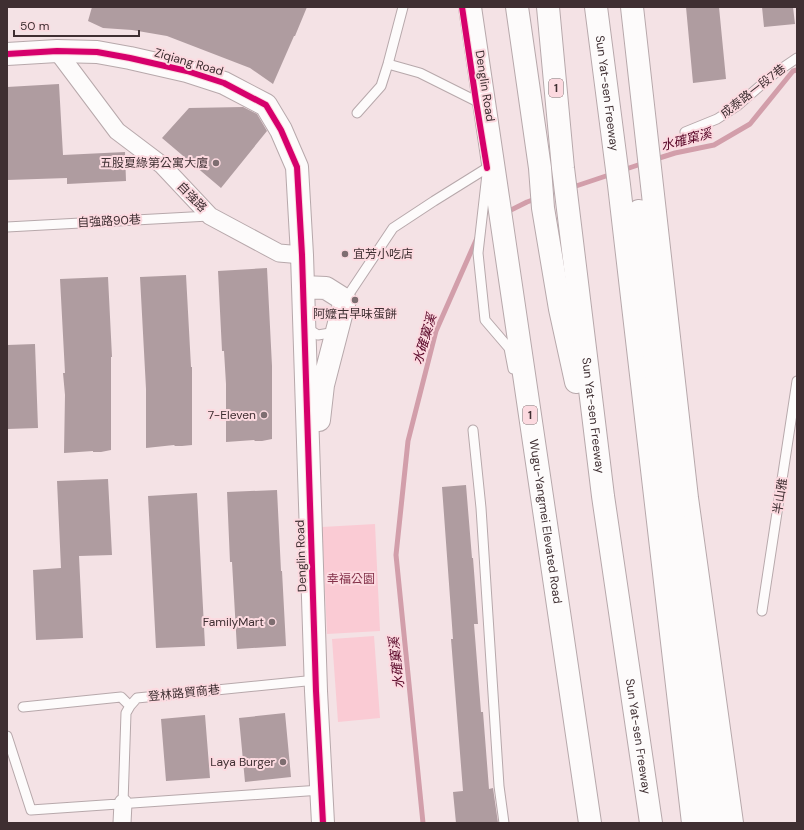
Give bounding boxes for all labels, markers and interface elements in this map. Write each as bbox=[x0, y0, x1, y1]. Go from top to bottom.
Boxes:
scale bar bbox=[14, 12, 139, 38]
text: 50 m bbox=[20, 18, 49, 34]
street label: Sun Yat-sen Freeway bbox=[592, 34, 623, 152]
street label: Ziqiang Road bbox=[153, 45, 225, 79]
street label: Denglin Road bbox=[471, 49, 499, 123]
street label: 成泰路一段7巷 bbox=[717, 61, 789, 121]
road number: 1 bbox=[549, 79, 563, 97]
water label: 水確窠溪 bbox=[659, 124, 715, 154]
place label: 五股夏綠第公寓大廈 bbox=[100, 155, 208, 171]
marker: 五股夏綠第公寓大廈 bbox=[211, 158, 221, 168]
street label: 自強路 bbox=[174, 178, 210, 216]
street label: 自強路90巷 bbox=[77, 211, 141, 231]
place label: 宜芳小吃店 bbox=[353, 246, 413, 262]
marker: 宜芳小吃店 bbox=[340, 249, 350, 259]
marker: 阿嬤古早味蛋餅 bbox=[350, 295, 360, 305]
place label: 阿嬤古早味蛋餅 bbox=[313, 306, 397, 322]
water label: 水確窠溪 bbox=[409, 310, 441, 367]
street label: Sun Yat-sen Freeway bbox=[578, 357, 608, 475]
road number: 1 bbox=[523, 406, 537, 424]
place label: 7-Eleven bbox=[208, 407, 256, 423]
marker: 7-Eleven bbox=[259, 410, 269, 420]
street label: Wugu-Yangmei Elevated Road bbox=[526, 438, 566, 605]
street label: 半山雅 bbox=[769, 477, 791, 515]
street label: Denglin Road bbox=[292, 520, 310, 592]
park label: 幸福公園 bbox=[327, 571, 375, 587]
place label: FamilyMart bbox=[203, 614, 264, 630]
marker: FamilyMart bbox=[267, 617, 277, 627]
water label: 水確窠溪 bbox=[385, 634, 408, 690]
street label: Sun Yat-sen Freeway bbox=[622, 677, 655, 795]
street label: 登林路貿商巷 bbox=[147, 681, 221, 705]
place label: Laya Burger bbox=[210, 754, 276, 770]
marker: Laya Burger bbox=[278, 757, 288, 767]

